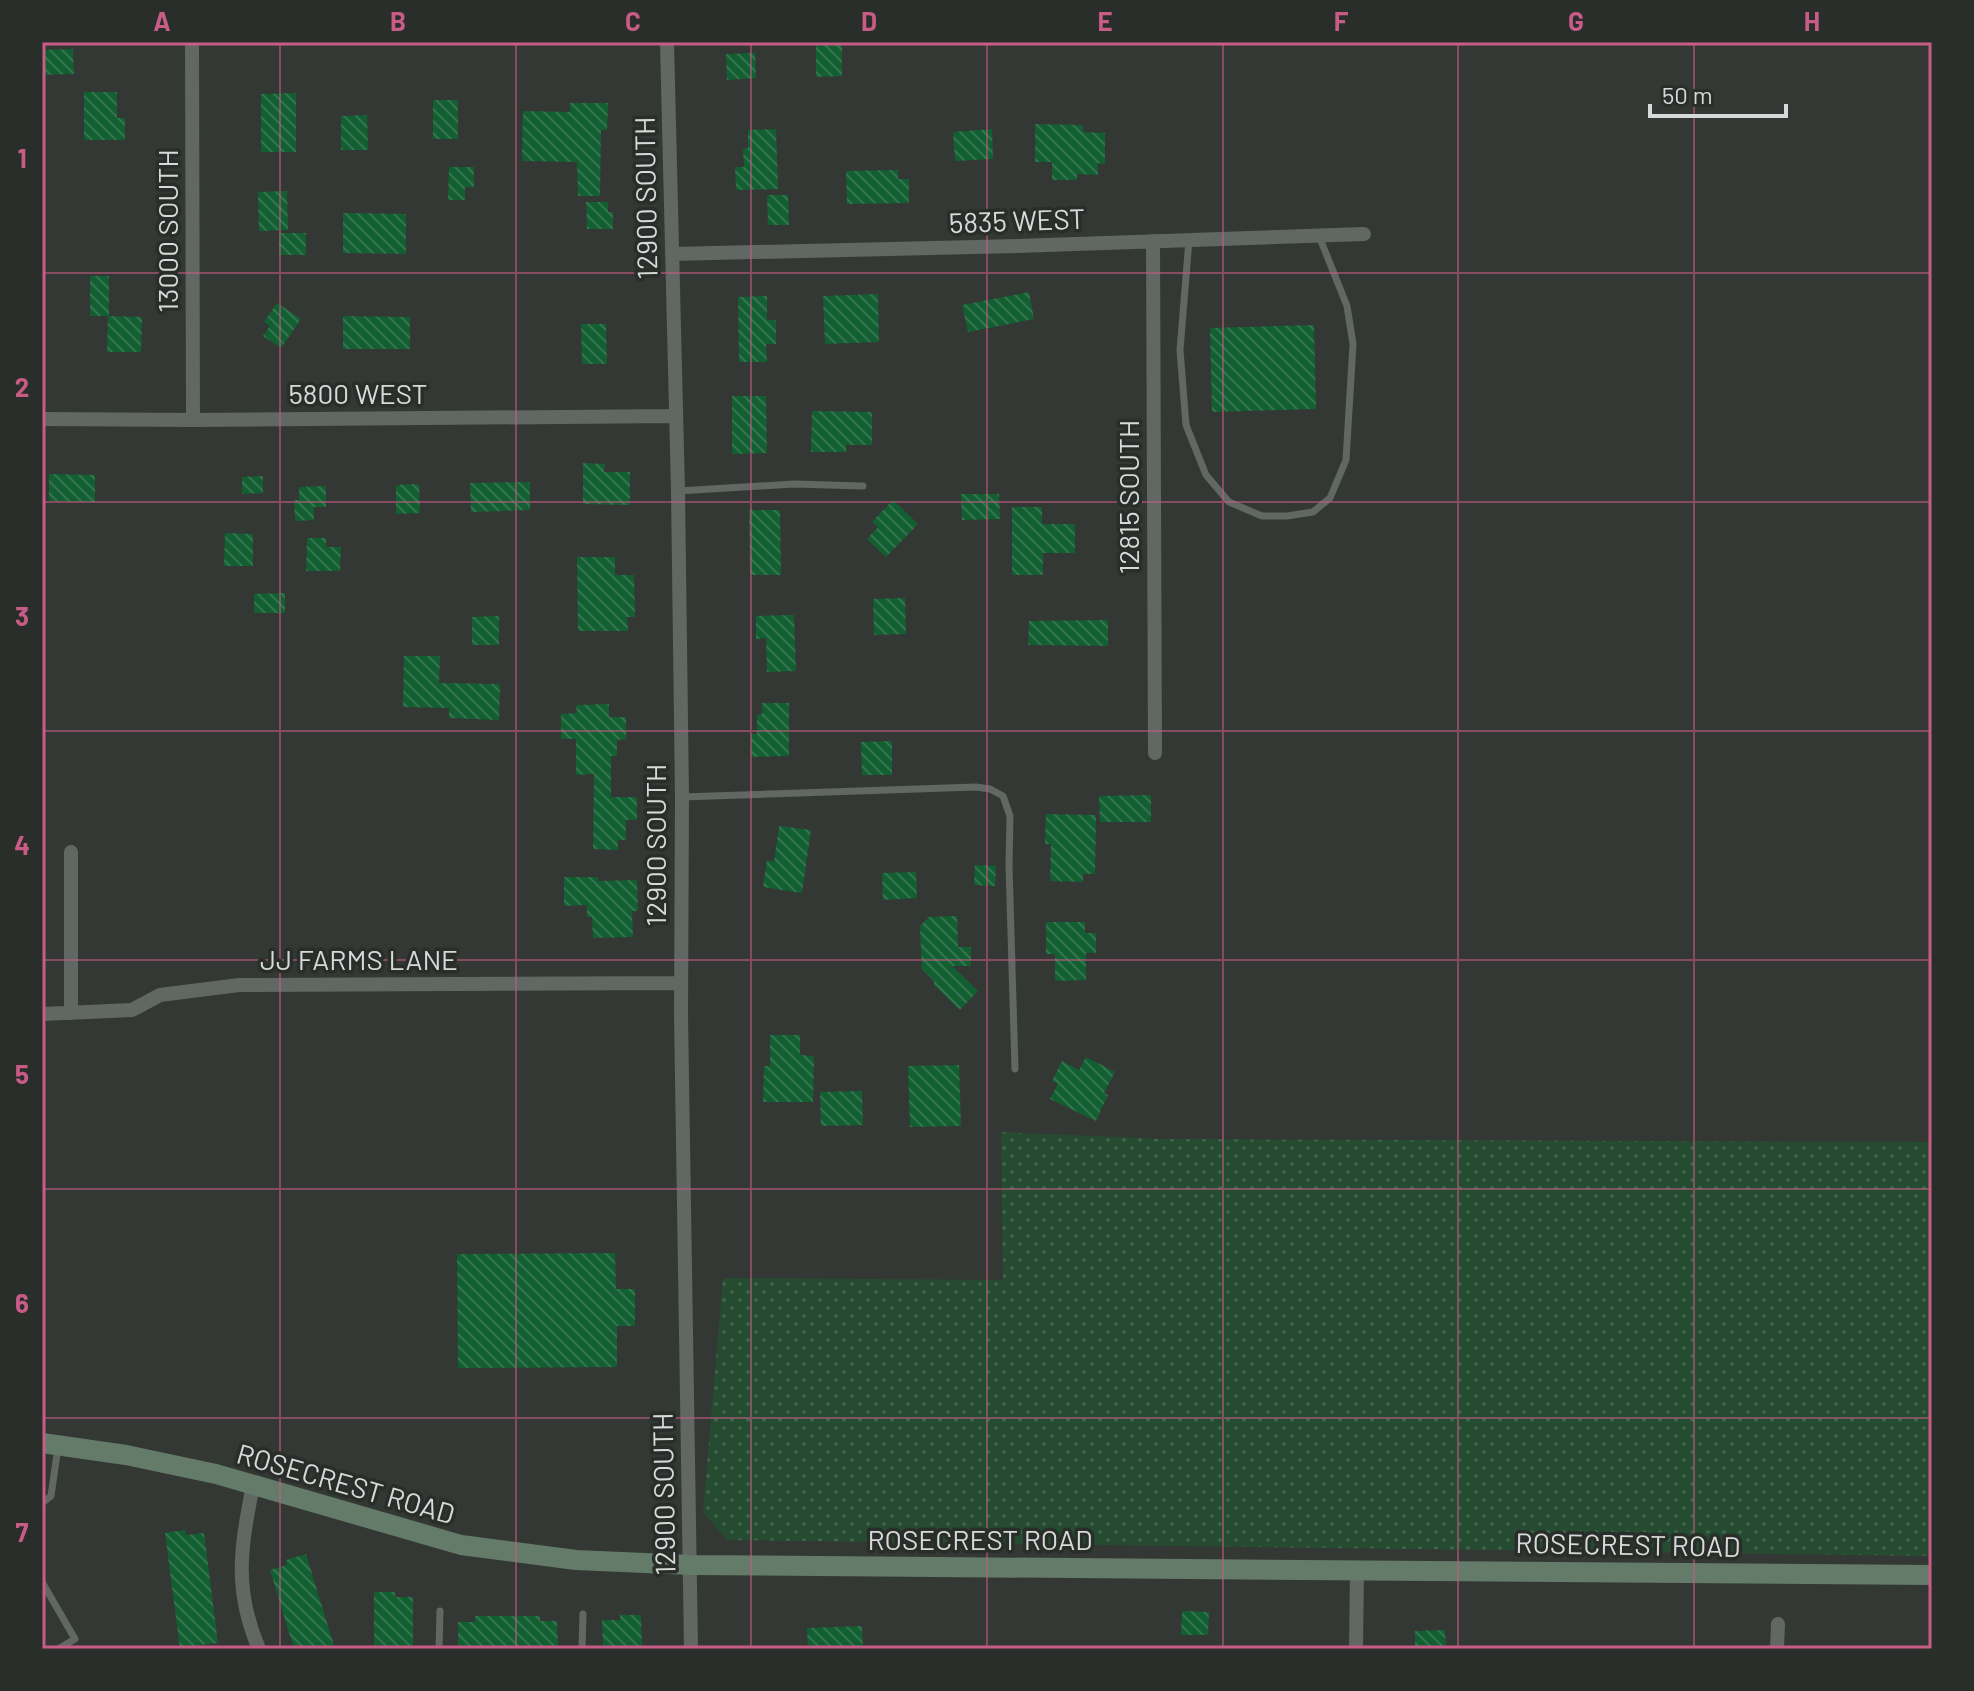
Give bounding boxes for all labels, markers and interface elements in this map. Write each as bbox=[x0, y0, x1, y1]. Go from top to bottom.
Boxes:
text: A bbox=[153, 5, 171, 36]
text: B bbox=[390, 5, 406, 36]
text: C bbox=[625, 5, 641, 36]
text: D bbox=[861, 5, 877, 36]
text: E bbox=[1097, 5, 1113, 36]
text: F bbox=[1334, 5, 1349, 36]
text: G bbox=[1568, 5, 1584, 36]
text: H bbox=[1804, 5, 1820, 36]
scale bar bbox=[1650, 68, 1786, 118]
text: 50 m bbox=[1662, 80, 1713, 109]
street label: 12900 SOUTH bbox=[627, 116, 663, 280]
text: 1 bbox=[17, 142, 27, 173]
street label: 13000 SOUTH bbox=[150, 149, 184, 313]
street label: 5835 WEST bbox=[948, 201, 1086, 239]
text: 2 bbox=[15, 371, 29, 402]
street label: 5800 WEST bbox=[288, 376, 428, 410]
street label: 12815 SOUTH bbox=[1111, 420, 1145, 574]
text: 3 bbox=[15, 600, 29, 631]
street label: 12900 SOUTH bbox=[638, 764, 672, 926]
text: 4 bbox=[14, 829, 30, 860]
street label: JJ FARMS LANE bbox=[260, 942, 458, 976]
text: 5 bbox=[15, 1058, 29, 1089]
text: 6 bbox=[15, 1287, 29, 1318]
street label: 12900 SOUTH bbox=[645, 1412, 681, 1576]
street label: ROSECREST ROAD bbox=[233, 1436, 459, 1530]
text: 7 bbox=[16, 1516, 29, 1547]
street label: ROSECREST ROAD bbox=[867, 1522, 1093, 1556]
street label: ROSECREST ROAD bbox=[1515, 1525, 1741, 1563]

